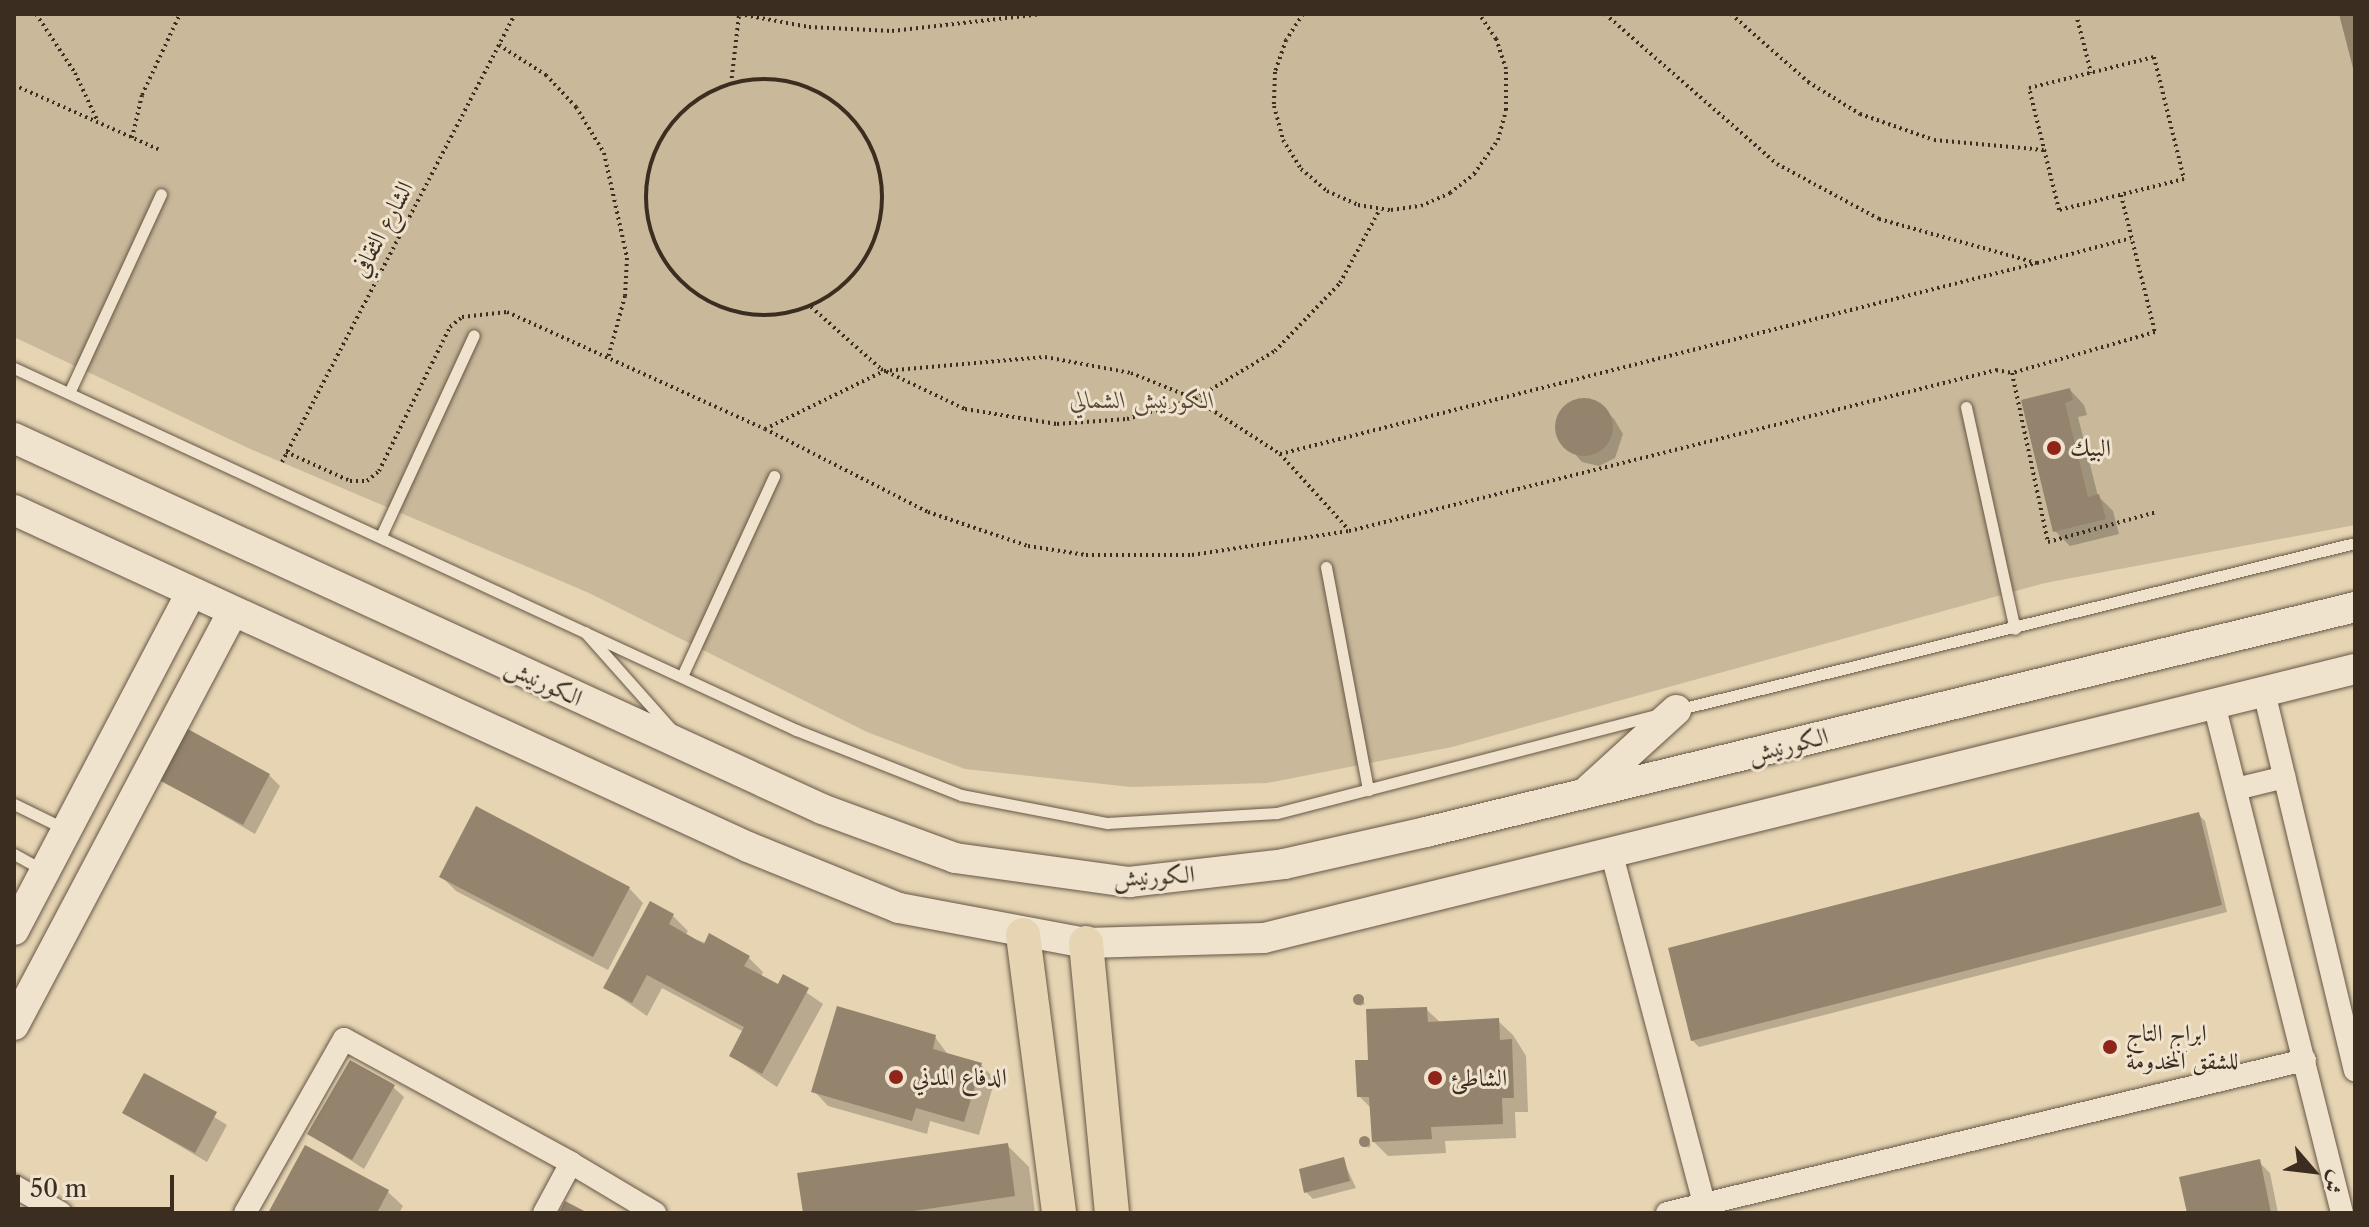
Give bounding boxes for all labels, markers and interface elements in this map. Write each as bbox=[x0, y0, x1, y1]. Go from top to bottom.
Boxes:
street label: الشارع الثقافي bbox=[345, 176, 419, 282]
park label: الكورنيش الشمالي bbox=[1069, 386, 1215, 414]
place label: البيك bbox=[2070, 434, 2111, 462]
marker: البيك bbox=[2045, 439, 2063, 457]
street label: الكورنيش bbox=[501, 652, 587, 712]
street label: الكورنيش bbox=[1745, 721, 1831, 769]
street label: الكورنيش bbox=[1112, 859, 1196, 893]
place label: ابراج التاج للشقق المخدومة bbox=[2126, 1019, 2238, 1075]
marker: ابراج التاج للشقق المخدومة bbox=[2101, 1038, 2119, 1056]
place label: الدفاع المدني bbox=[912, 1063, 1007, 1091]
place label: الشاطئ bbox=[1451, 1064, 1507, 1092]
marker: الدفاع المدني bbox=[887, 1068, 905, 1086]
marker: الشاطئ bbox=[1426, 1069, 1444, 1087]
north arrow bbox=[2273, 1131, 2353, 1211]
scale bar bbox=[20, 1159, 178, 1209]
text: ش bbox=[2318, 1167, 2352, 1198]
text: 50 m bbox=[30, 1174, 87, 1203]

